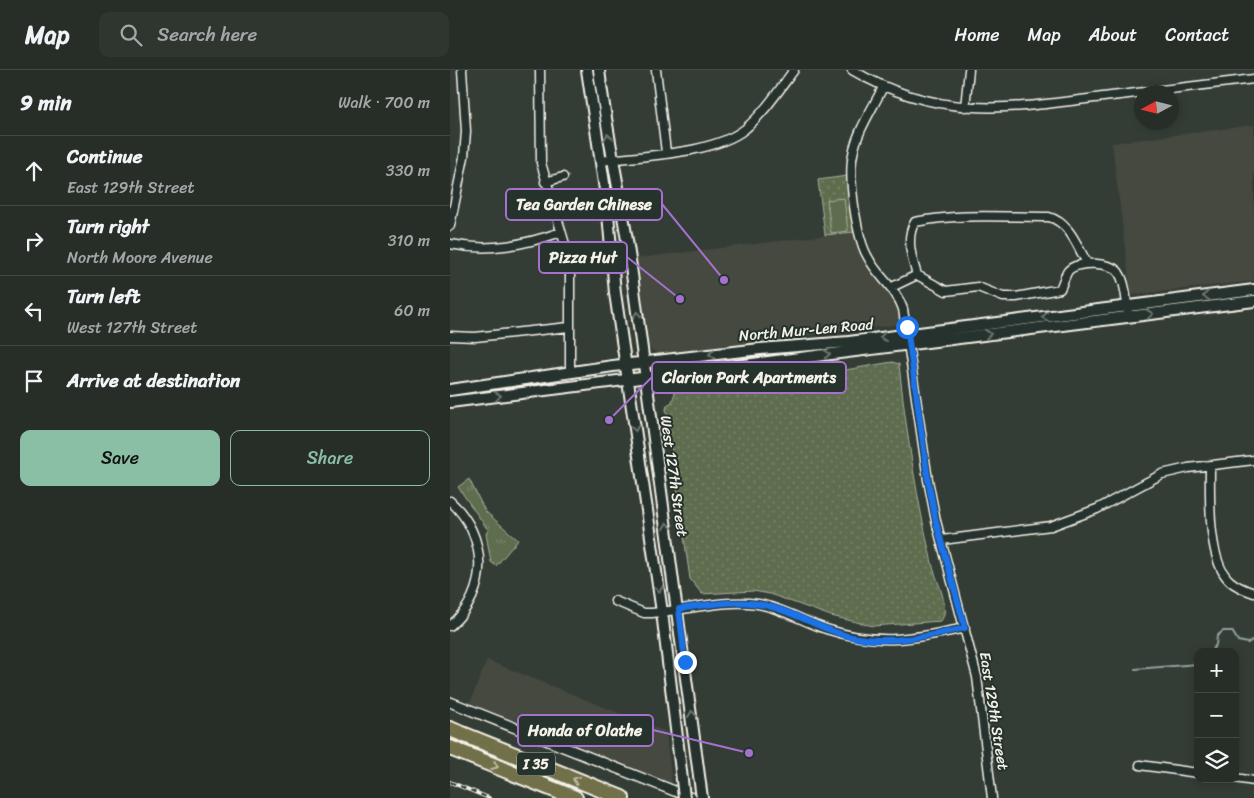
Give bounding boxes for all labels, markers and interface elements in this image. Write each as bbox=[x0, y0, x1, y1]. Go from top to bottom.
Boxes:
search box bbox=[99, 12, 449, 57]
text: Map bbox=[25, 14, 69, 56]
text: Search here bbox=[157, 18, 257, 51]
text: Home bbox=[955, 19, 1000, 51]
text: Map bbox=[1028, 19, 1061, 51]
text: About bbox=[1089, 19, 1137, 51]
text: Contact bbox=[1165, 19, 1229, 51]
icon: search bbox=[117, 21, 145, 49]
text: 9 min bbox=[20, 84, 72, 122]
north arrow bbox=[1134, 85, 1179, 130]
text: Walk · 700 m bbox=[338, 88, 430, 117]
one-way arrow bbox=[603, 133, 614, 141]
text: Continue bbox=[67, 140, 143, 173]
text: 330 m bbox=[386, 156, 430, 185]
icon: ahead bbox=[20, 157, 48, 185]
text: East 129th Street bbox=[67, 173, 194, 202]
callout: Tea Garden Chinese bbox=[506, 189, 662, 220]
text: Tea Garden Chinese bbox=[516, 190, 653, 219]
text: Turn right bbox=[67, 210, 149, 243]
text: 310 m bbox=[388, 226, 430, 255]
icon: right bbox=[20, 227, 48, 255]
callout: Pizza Hut bbox=[539, 242, 627, 273]
text: North Moore Avenue bbox=[67, 243, 213, 272]
text: Pizza Hut bbox=[549, 243, 618, 272]
text: Turn left bbox=[67, 280, 140, 313]
one-way arrow bbox=[1201, 291, 1210, 301]
text: 60 m bbox=[394, 296, 430, 325]
icon: left bbox=[20, 297, 48, 325]
one-way arrow bbox=[1146, 309, 1154, 320]
one-way arrow bbox=[632, 310, 643, 318]
street label: North Mur-Len Road bbox=[738, 311, 875, 349]
one-way arrow bbox=[1040, 311, 1048, 322]
text: West 127th Street bbox=[67, 313, 197, 342]
route start bbox=[896, 316, 919, 339]
one-way arrow bbox=[985, 329, 993, 340]
one-way arrow bbox=[879, 332, 888, 342]
one-way arrow bbox=[707, 349, 716, 359]
one-way arrow bbox=[824, 349, 832, 360]
callout: Clarion Park Apartments bbox=[652, 362, 846, 393]
text: Clarion Park Apartments bbox=[661, 363, 836, 392]
text: Arrive at destination bbox=[67, 364, 240, 397]
icon: arrive bbox=[20, 367, 48, 395]
one-way arrow bbox=[495, 391, 503, 402]
street label: West 127th Street bbox=[653, 414, 695, 539]
one-way arrow bbox=[629, 424, 639, 432]
button: Save bbox=[20, 430, 220, 486]
button: Share bbox=[230, 430, 430, 486]
one-way arrow bbox=[662, 522, 672, 530]
one-way arrow bbox=[653, 585, 664, 593]
map controls bbox=[1194, 648, 1239, 783]
button: + bbox=[1194, 648, 1239, 693]
street label: East 129th Street bbox=[972, 650, 1016, 772]
route end bbox=[674, 651, 697, 674]
button: − bbox=[1194, 693, 1239, 738]
one-way arrow bbox=[687, 710, 698, 718]
callout: Honda of Olathe bbox=[518, 715, 653, 746]
text: Honda of Olathe bbox=[527, 716, 643, 745]
button: layers bbox=[1194, 738, 1239, 783]
road number: I 35 bbox=[517, 752, 555, 776]
one-way arrow bbox=[490, 760, 499, 771]
one-way arrow bbox=[572, 776, 581, 786]

